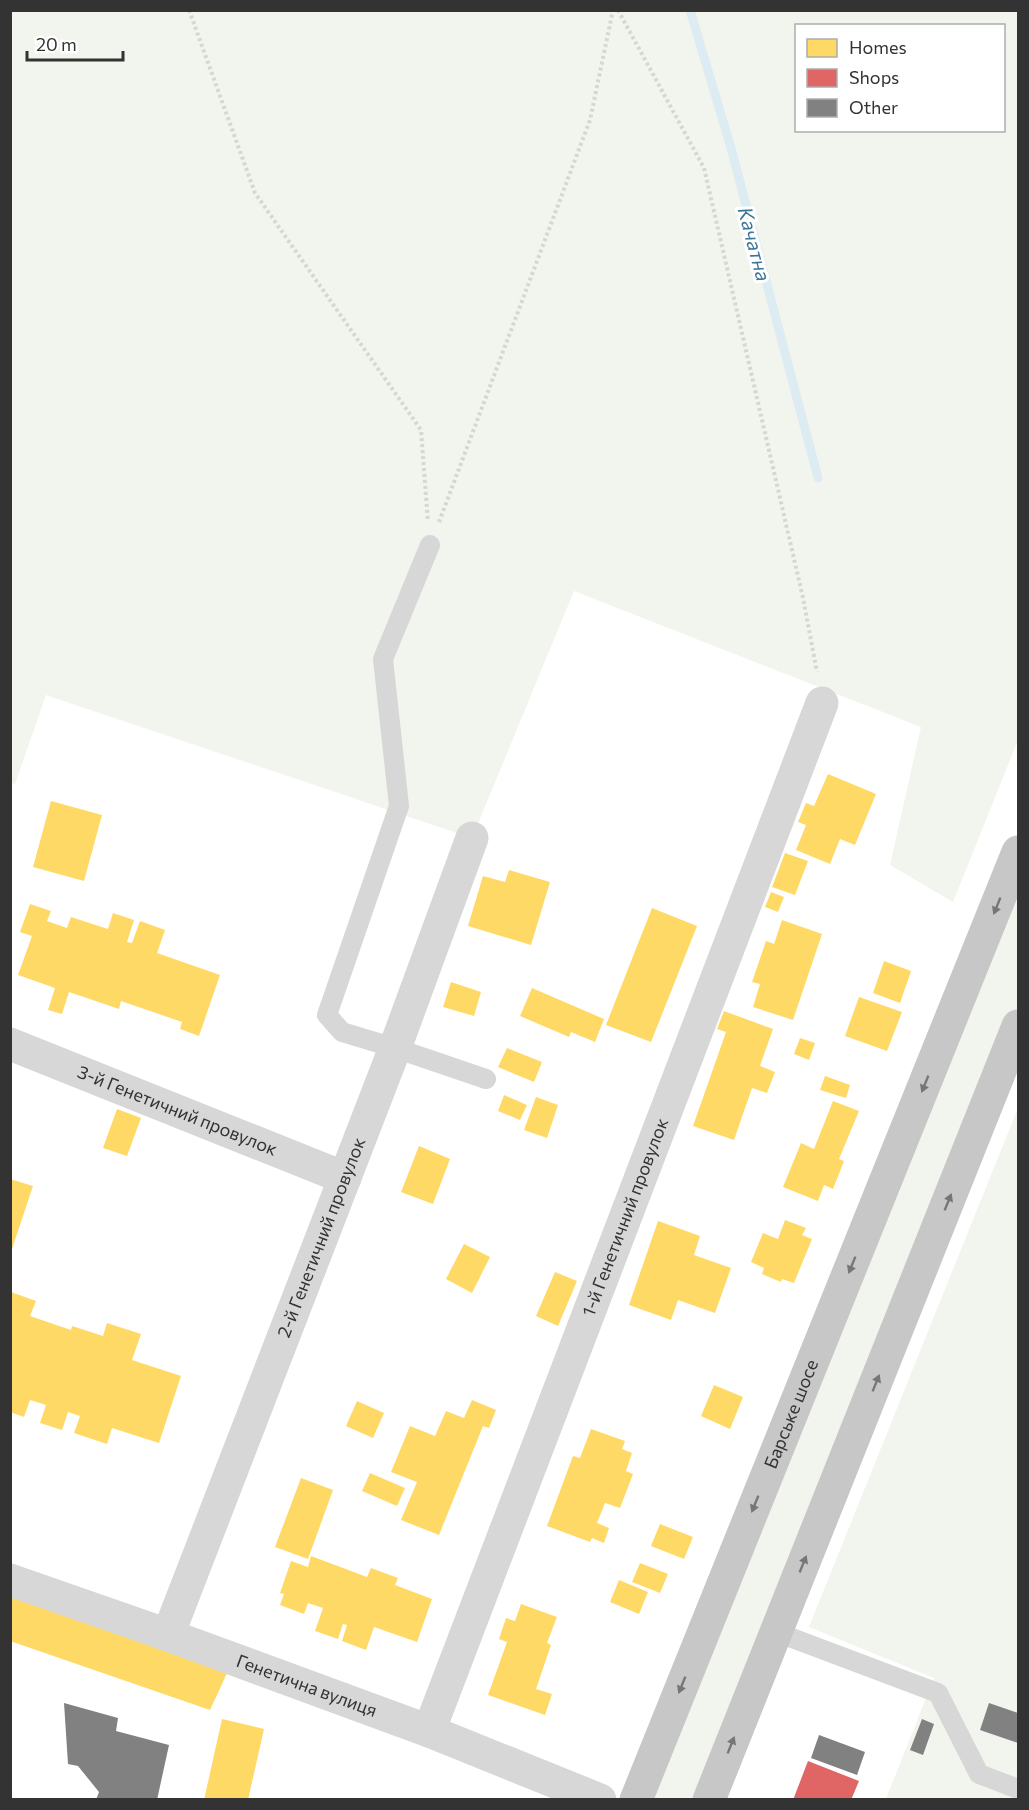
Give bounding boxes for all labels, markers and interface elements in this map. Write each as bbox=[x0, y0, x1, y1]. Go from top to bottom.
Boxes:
scale bar bbox=[27, 24, 123, 62]
legend bbox=[795, 24, 1005, 132]
text: 20 m bbox=[36, 33, 77, 55]
text: Homes bbox=[849, 36, 907, 58]
text: Shops bbox=[849, 66, 899, 88]
text: Other bbox=[849, 96, 898, 118]
water label: Качатна bbox=[734, 204, 776, 284]
one-way arrow bbox=[992, 897, 1001, 915]
street label: 3-й Генетичний провулок bbox=[74, 1060, 281, 1160]
one-way arrow bbox=[920, 1075, 929, 1093]
street label: 1-й Генетичний провулок bbox=[577, 1114, 672, 1319]
street label: 2-й Генетичний провулок bbox=[272, 1134, 369, 1341]
one-way arrow bbox=[944, 1193, 953, 1211]
one-way arrow bbox=[847, 1256, 857, 1274]
street label: Барське шосе bbox=[759, 1356, 822, 1472]
one-way arrow bbox=[871, 1374, 881, 1392]
one-way arrow bbox=[750, 1495, 760, 1513]
one-way arrow bbox=[799, 1555, 808, 1573]
street label: Генетична вулиця bbox=[234, 1649, 380, 1721]
one-way arrow bbox=[677, 1676, 687, 1694]
one-way arrow bbox=[727, 1736, 736, 1754]

